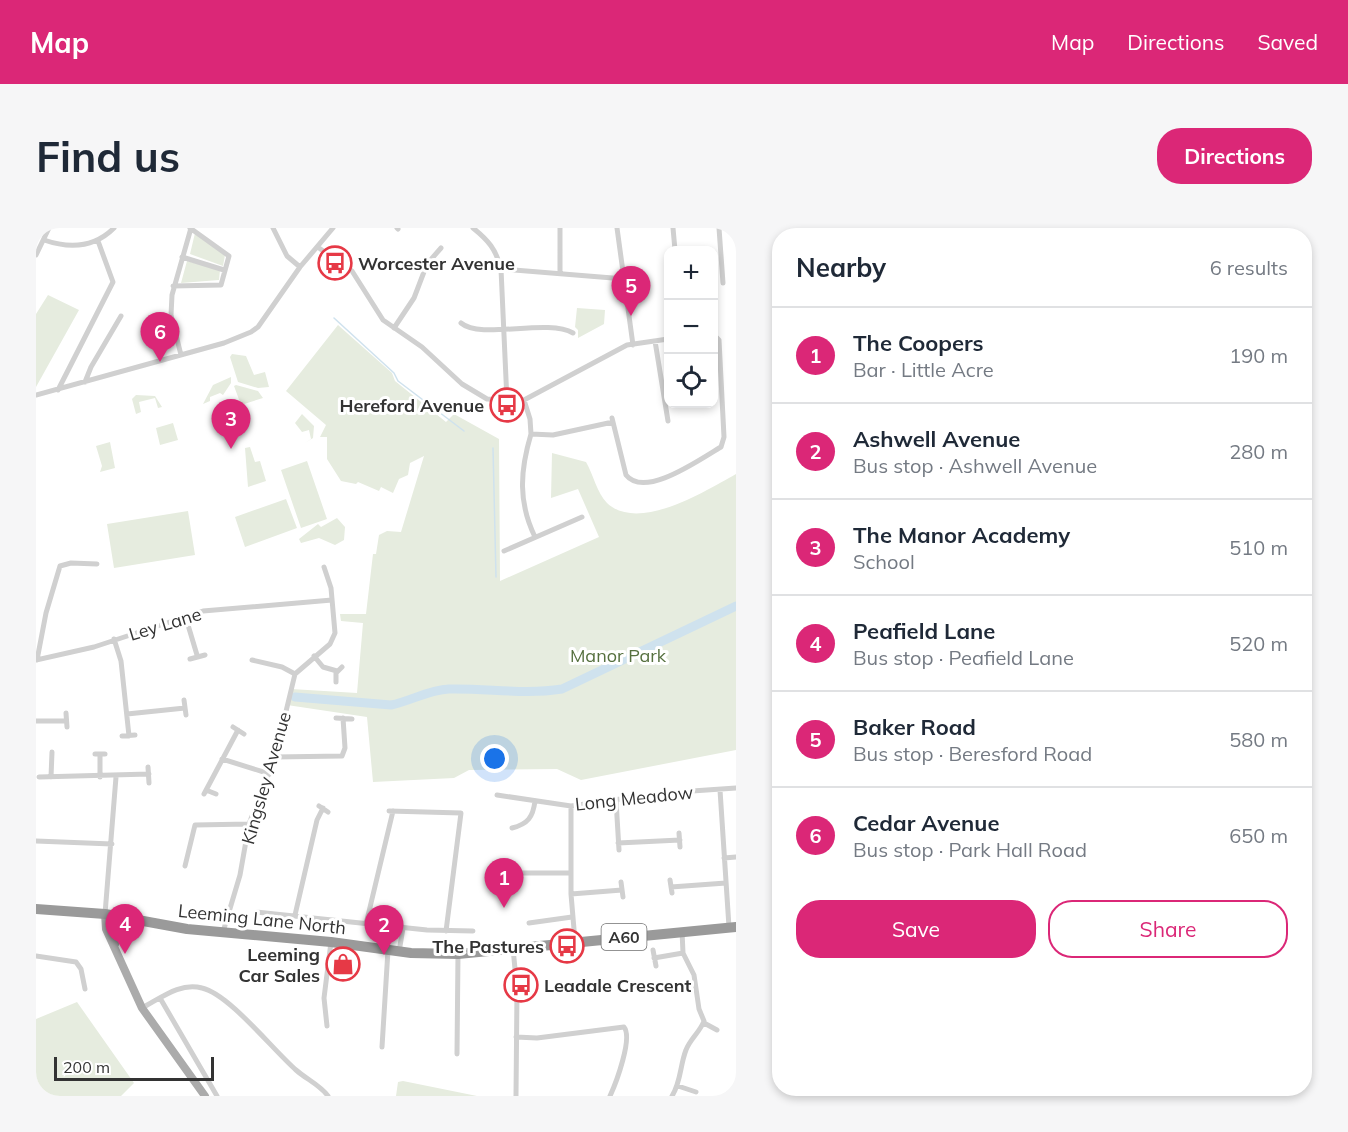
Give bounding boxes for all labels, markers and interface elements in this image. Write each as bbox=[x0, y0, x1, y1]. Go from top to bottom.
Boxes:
text: Map bbox=[30, 25, 89, 60]
text: Map bbox=[1051, 29, 1094, 55]
text: Directions bbox=[1127, 29, 1224, 55]
text: Saved bbox=[1257, 29, 1318, 55]
button: Directions bbox=[1157, 128, 1312, 184]
text: Find us bbox=[36, 130, 180, 183]
bus stop icon: Worcester Avenue bbox=[317, 245, 353, 281]
map controls bbox=[664, 246, 718, 408]
button: + bbox=[664, 246, 718, 300]
text: Nearby bbox=[796, 251, 886, 284]
place label: Worcester Avenue bbox=[358, 252, 515, 275]
text: 6 results bbox=[1210, 255, 1288, 280]
pin: 5 bbox=[612, 266, 650, 316]
button: − bbox=[664, 300, 718, 354]
pin: 6 bbox=[140, 312, 180, 362]
text: The Coopers bbox=[853, 329, 984, 357]
text: 1 bbox=[810, 343, 822, 368]
text: 190 m bbox=[1229, 343, 1288, 368]
button: locate bbox=[664, 354, 718, 408]
text: Bar · Little Acre bbox=[853, 357, 994, 382]
bus stop icon: Hereford Avenue bbox=[489, 387, 525, 423]
place label: Hereford Avenue bbox=[339, 394, 484, 417]
pin: 3 bbox=[212, 400, 250, 449]
text: Ashwell Avenue bbox=[853, 425, 1020, 453]
text: 2 bbox=[810, 439, 822, 464]
text: 280 m bbox=[1229, 439, 1288, 464]
text: Bus stop · Ashwell Avenue bbox=[853, 453, 1097, 478]
text: The Manor Academy bbox=[853, 521, 1070, 549]
text: 3 bbox=[810, 535, 822, 560]
text: 510 m bbox=[1229, 535, 1288, 560]
text: School bbox=[853, 549, 915, 574]
street label: Ley Lane bbox=[126, 602, 204, 646]
text: Peafield Lane bbox=[853, 617, 995, 645]
text: 4 bbox=[810, 631, 822, 656]
text: 520 m bbox=[1229, 631, 1288, 656]
park label: Manor Park bbox=[570, 644, 667, 667]
text: Bus stop · Peafield Lane bbox=[853, 645, 1074, 670]
street label: Kingsley Avenue bbox=[236, 709, 296, 847]
text: Baker Road bbox=[853, 713, 976, 741]
text: 5 bbox=[810, 727, 822, 752]
text: 580 m bbox=[1229, 727, 1288, 752]
text: Bus stop · Beresford Road bbox=[853, 741, 1092, 766]
your location bbox=[480, 744, 509, 773]
street label: Long Meadow bbox=[574, 780, 695, 816]
text: Cedar Avenue bbox=[853, 809, 999, 837]
text: 6 bbox=[810, 823, 822, 848]
text: 650 m bbox=[1229, 823, 1288, 848]
text: Bus stop · Park Hall Road bbox=[853, 837, 1087, 862]
pin: 1 bbox=[484, 858, 524, 908]
street label: Leeming Lane North bbox=[177, 899, 347, 939]
button: Save bbox=[796, 900, 1036, 958]
button: Share bbox=[1048, 900, 1288, 958]
pin: 4 bbox=[106, 904, 145, 954]
pin: 2 bbox=[364, 906, 404, 955]
road number: A60 bbox=[602, 924, 646, 950]
bus stop icon: The Pastures bbox=[549, 928, 585, 964]
place label: The Pastures bbox=[432, 935, 544, 958]
place label: Leeming Car Sales bbox=[238, 943, 320, 987]
shop icon: Leeming Car Sales bbox=[325, 946, 361, 982]
bus stop icon: Leadale Crescent bbox=[503, 967, 539, 1003]
place label: Leadale Crescent bbox=[544, 974, 692, 997]
scale bar bbox=[54, 1054, 214, 1082]
text: 200 m bbox=[63, 1057, 110, 1077]

